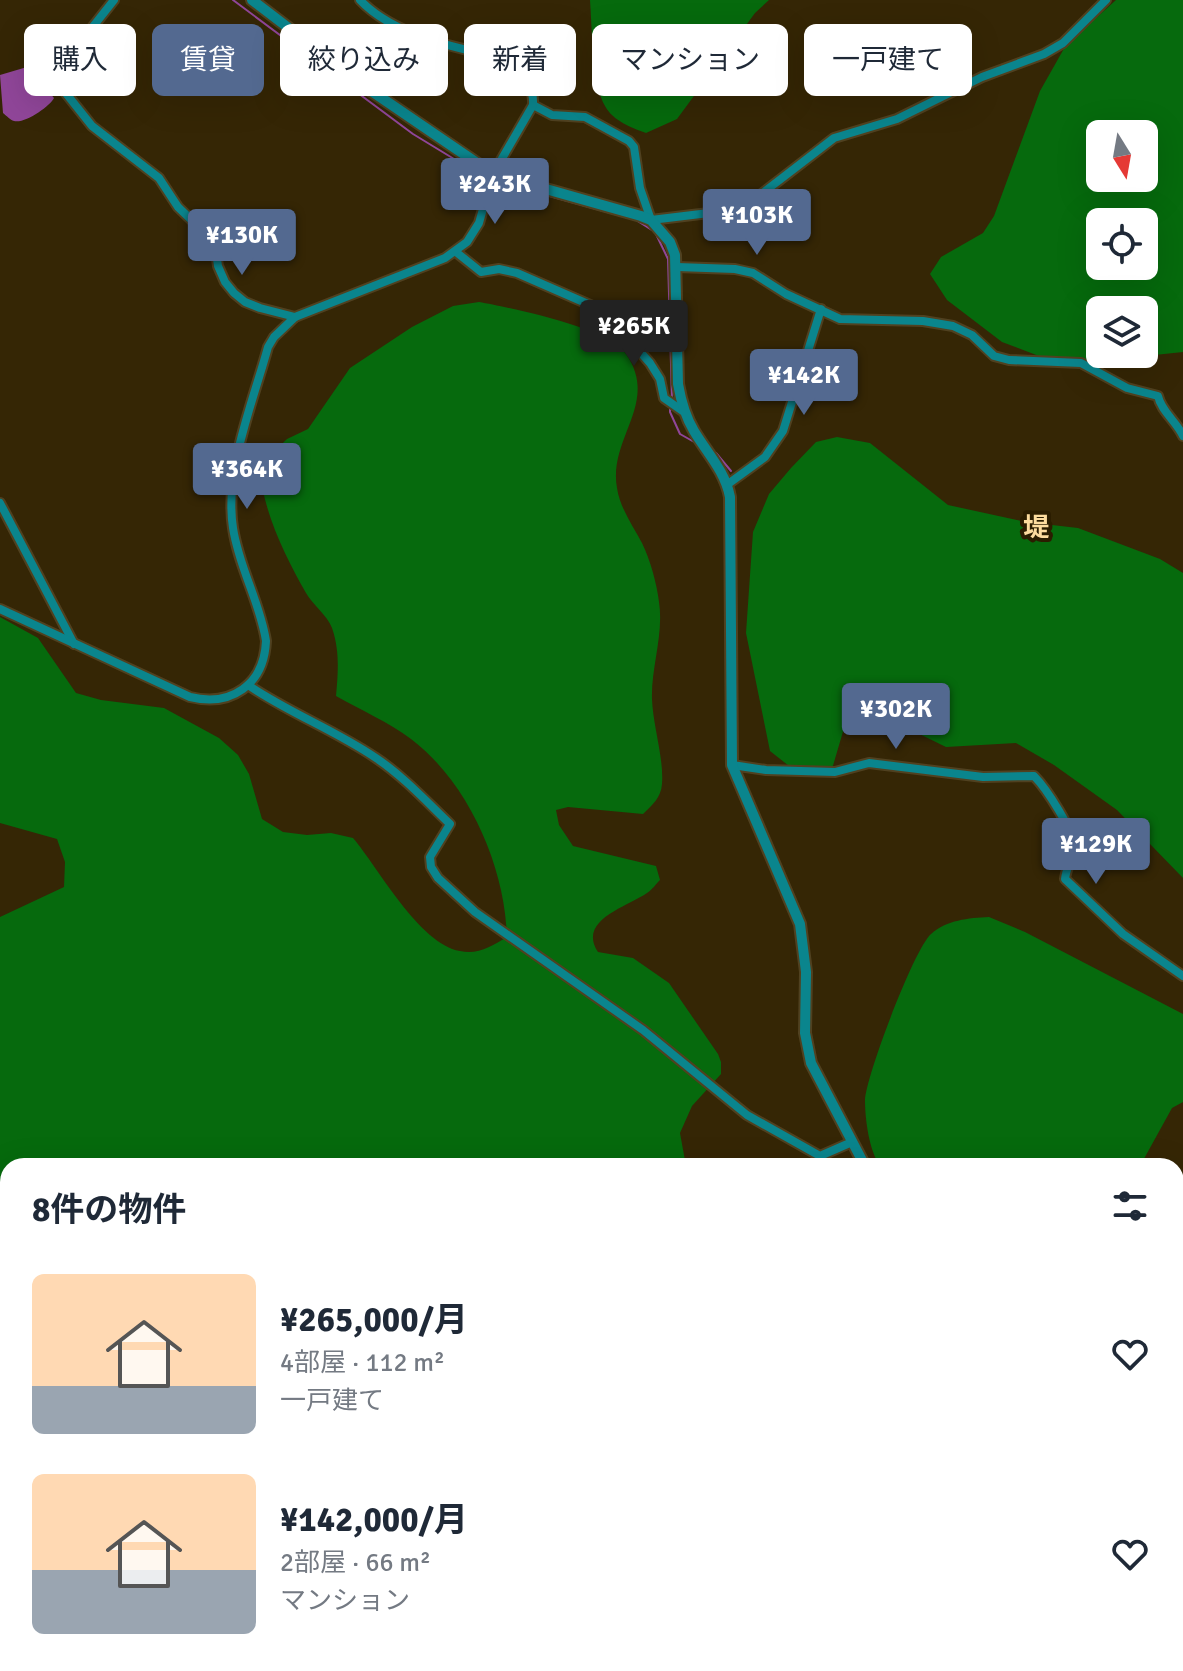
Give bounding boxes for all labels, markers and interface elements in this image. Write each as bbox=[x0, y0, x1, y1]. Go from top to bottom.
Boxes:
chip: 購入 bbox=[24, 24, 136, 96]
chip: 賃貸 bbox=[152, 24, 264, 96]
chip: 絞り込み bbox=[280, 24, 448, 96]
chip: 新着 bbox=[464, 24, 576, 96]
chip: マンション bbox=[592, 24, 788, 96]
chip: 一戸建て bbox=[804, 24, 972, 96]
north arrow bbox=[1086, 120, 1158, 192]
map controls bbox=[1086, 120, 1158, 368]
pin: ¥243K bbox=[439, 158, 551, 226]
text: ¥243K bbox=[459, 168, 531, 200]
pin: ¥103K bbox=[701, 189, 813, 257]
text: ¥103K bbox=[721, 199, 793, 231]
button: locate bbox=[1086, 208, 1158, 280]
pin: ¥130K bbox=[186, 209, 298, 277]
text: ¥130K bbox=[206, 219, 278, 251]
button: layers bbox=[1086, 296, 1158, 368]
pin: ¥265K bbox=[578, 300, 690, 368]
text: ¥265K bbox=[598, 310, 670, 342]
pin: ¥142K bbox=[748, 349, 860, 417]
text: ¥142K bbox=[768, 359, 840, 391]
pin: ¥364K bbox=[191, 443, 303, 511]
text: ¥364K bbox=[211, 453, 283, 485]
district label: 堤 bbox=[1023, 512, 1049, 544]
pin: ¥302K bbox=[840, 683, 952, 751]
text: ¥302K bbox=[860, 693, 932, 725]
pin: ¥129K bbox=[1040, 818, 1152, 886]
text: ¥129K bbox=[1060, 828, 1132, 860]
icon: filters bbox=[1108, 1184, 1152, 1228]
text: 8件の物件 bbox=[32, 1189, 186, 1231]
text: ¥265,000/月 bbox=[280, 1299, 468, 1341]
icon: home bbox=[96, 1306, 192, 1402]
icon: heart bbox=[1108, 1332, 1152, 1376]
text: 4部屋 · 112 m² bbox=[280, 1347, 445, 1379]
text: 一戸建て bbox=[280, 1385, 384, 1417]
text: ¥142,000/月 bbox=[280, 1499, 468, 1541]
icon: home bbox=[96, 1506, 192, 1602]
icon: heart bbox=[1108, 1532, 1152, 1576]
text: 2部屋 · 66 m² bbox=[280, 1547, 431, 1579]
text: マンション bbox=[280, 1585, 410, 1617]

